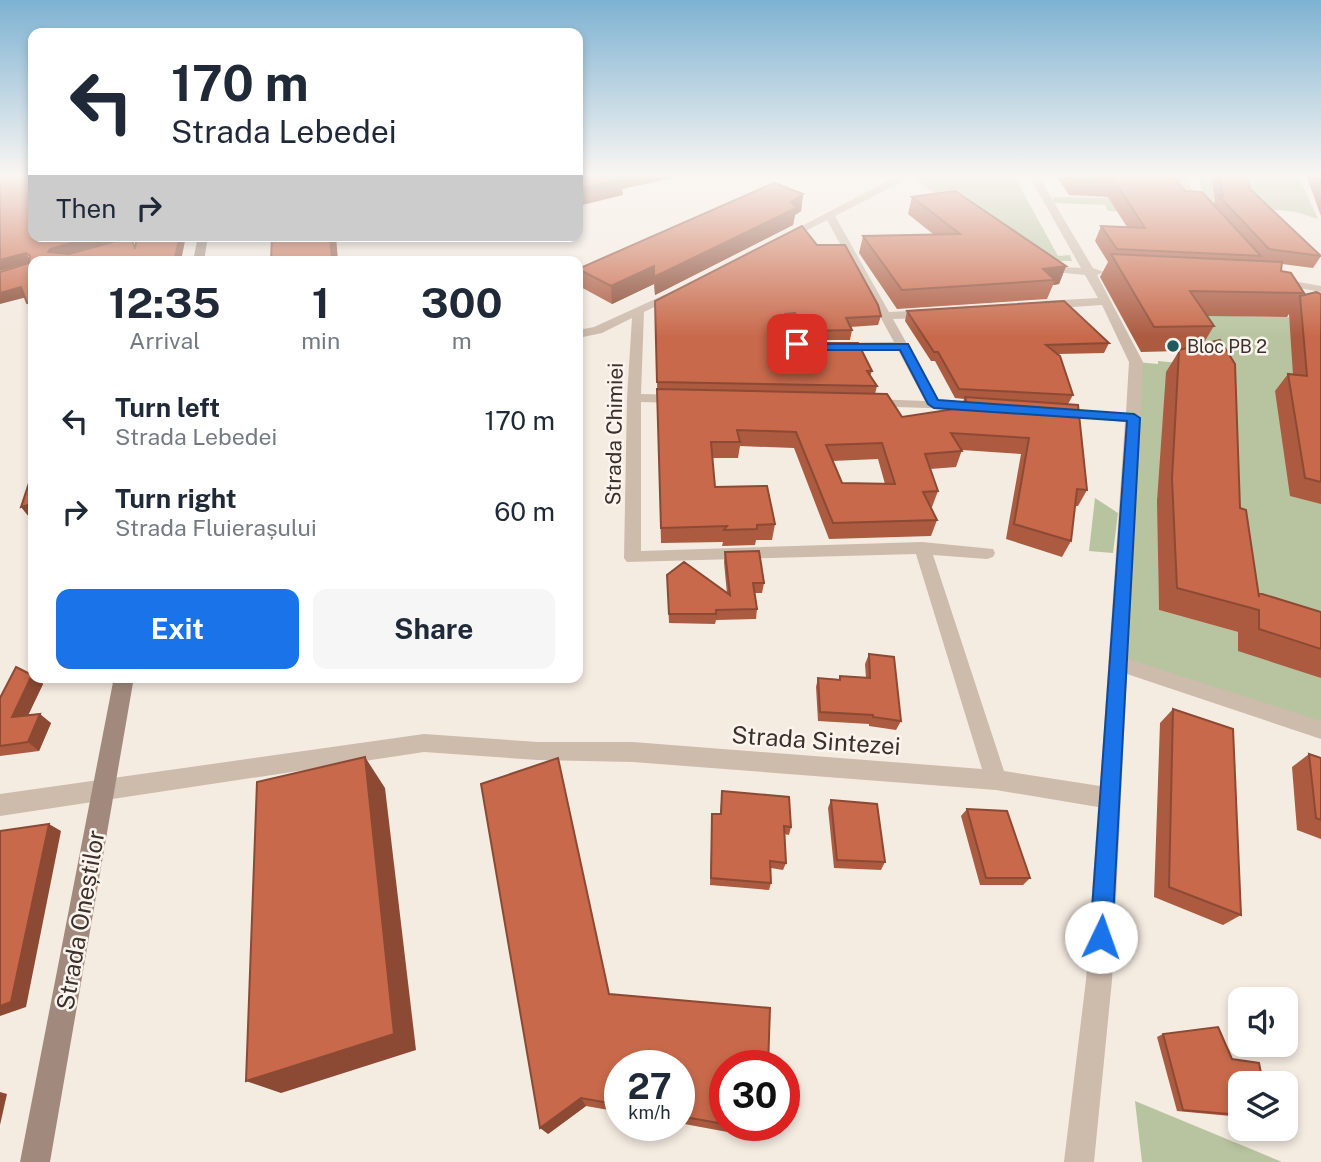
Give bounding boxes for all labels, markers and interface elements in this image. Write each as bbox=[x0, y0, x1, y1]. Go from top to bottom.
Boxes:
text: 170 m bbox=[171, 54, 309, 112]
icon: left bbox=[56, 56, 147, 147]
text: Strada Lebedei bbox=[171, 113, 397, 150]
icon: right bbox=[130, 189, 168, 227]
text: Then bbox=[56, 193, 116, 224]
text: 12:35 bbox=[108, 278, 221, 327]
text: 1 bbox=[312, 278, 330, 327]
text: 300 bbox=[421, 278, 502, 327]
pin bbox=[767, 314, 827, 374]
icon: arrive bbox=[778, 325, 816, 363]
text: Arrival bbox=[129, 327, 200, 354]
text: min bbox=[301, 327, 340, 354]
text: m bbox=[452, 327, 472, 354]
place label: Bloc PB 2 bbox=[1187, 336, 1267, 357]
marker: Bloc PB 2 bbox=[1165, 338, 1181, 354]
street label: Strada Chimiei bbox=[600, 362, 628, 506]
text: Turn left bbox=[115, 392, 220, 423]
icon: left bbox=[56, 402, 94, 440]
text: 170 m bbox=[485, 405, 555, 436]
text: Strada Lebedei bbox=[115, 423, 277, 450]
text: Turn right bbox=[115, 483, 237, 514]
icon: right bbox=[56, 493, 94, 531]
text: 60 m bbox=[494, 496, 555, 527]
text: Strada Fluierașului bbox=[115, 514, 317, 541]
button: Exit bbox=[56, 589, 299, 669]
button: Share bbox=[313, 589, 555, 669]
street label: Strada Sintezei bbox=[731, 720, 901, 760]
street label: Strada Oneștilor bbox=[50, 828, 110, 1012]
position arrow bbox=[1064, 900, 1138, 974]
map controls bbox=[1228, 987, 1298, 1141]
button: sound bbox=[1228, 987, 1298, 1057]
speed limit sign: 30 bbox=[709, 1050, 800, 1141]
text: 27 bbox=[627, 1066, 672, 1107]
button: layers bbox=[1228, 1071, 1298, 1141]
text: km/h bbox=[628, 1102, 671, 1123]

